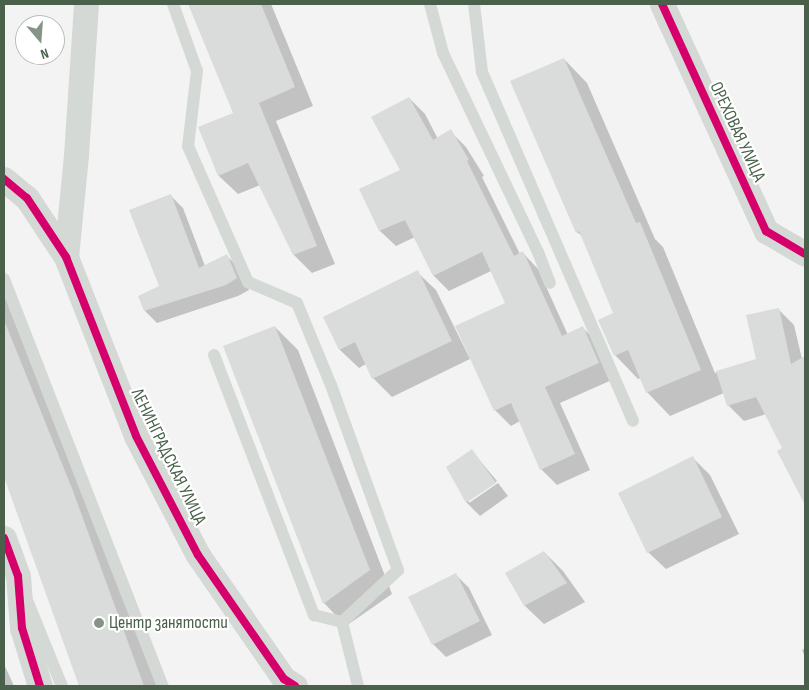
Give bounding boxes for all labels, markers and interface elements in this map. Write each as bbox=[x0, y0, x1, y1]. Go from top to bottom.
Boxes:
north arrow bbox=[15, 15, 65, 65]
text: N bbox=[38, 45, 51, 63]
street label: ОРЕХОВАЯ УЛИЦА bbox=[705, 79, 769, 185]
street label: ЛЕНИНГРАДСКАЯ УЛИЦА bbox=[126, 385, 210, 529]
place label: Центр занятости bbox=[109, 612, 228, 634]
marker: Центр занятости bbox=[93, 617, 105, 629]

